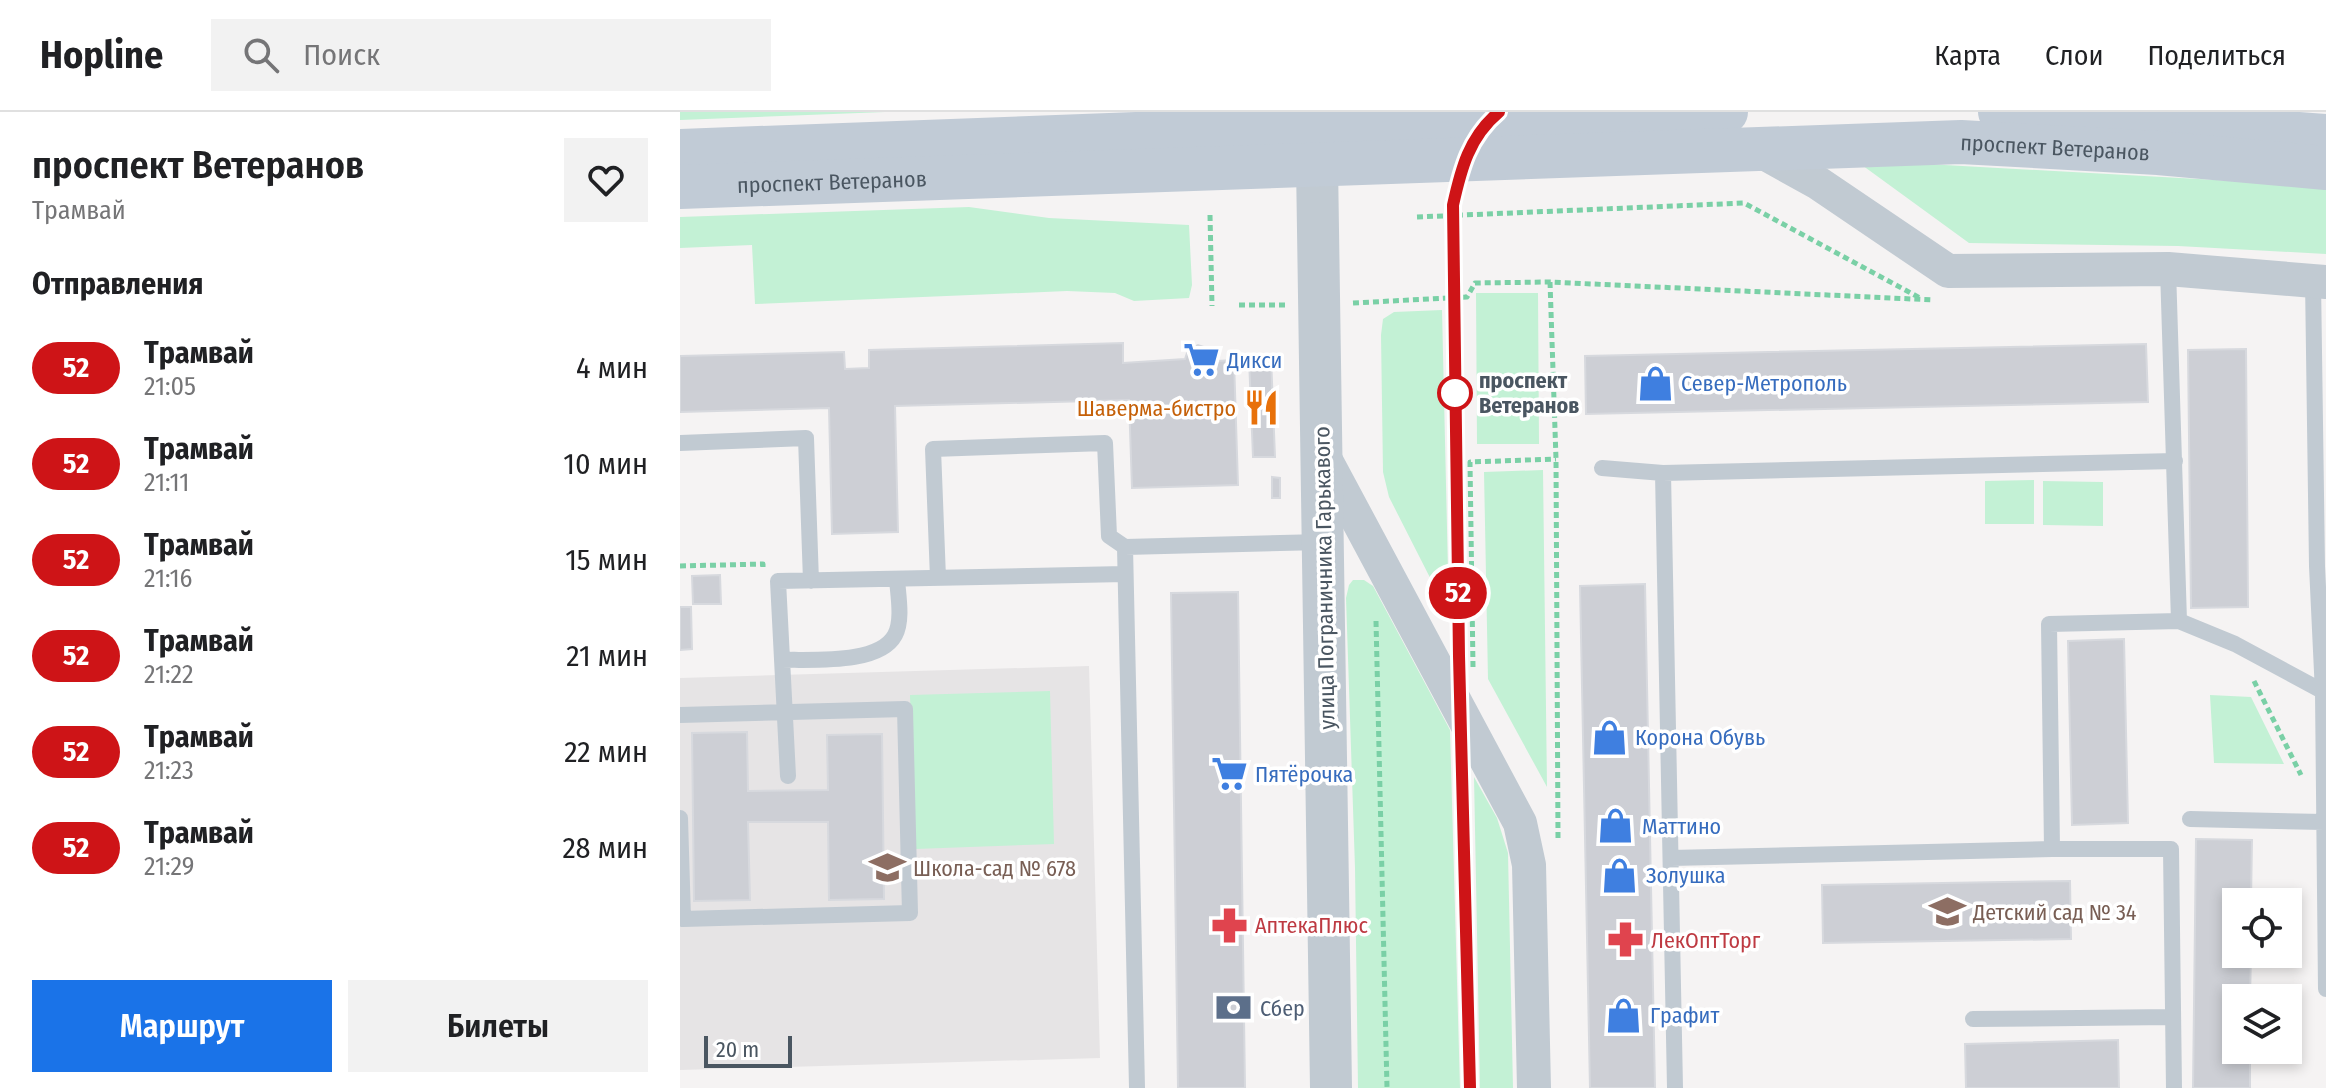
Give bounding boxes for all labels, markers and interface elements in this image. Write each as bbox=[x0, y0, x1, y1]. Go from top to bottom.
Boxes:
search box bbox=[211, 19, 771, 91]
text: Hopline bbox=[40, 32, 163, 78]
icon: search bbox=[239, 33, 283, 77]
text: Поиск bbox=[303, 37, 380, 73]
text: Карта bbox=[1934, 39, 2001, 72]
text: Слои bbox=[2045, 39, 2103, 72]
text: Поделиться bbox=[2147, 39, 2286, 72]
street label: проспект Ветеранов bbox=[1960, 129, 2151, 167]
button: heart bbox=[564, 138, 648, 222]
text: проспект Ветеранов bbox=[32, 142, 364, 188]
street label: проспект Ветеранов bbox=[737, 165, 927, 199]
text: Трамвай bbox=[32, 195, 126, 226]
text: Отправления bbox=[32, 266, 203, 302]
text: Трамвай bbox=[144, 335, 254, 371]
supermarket icon: Дикси bbox=[1182, 341, 1220, 379]
place label: Дикси bbox=[1226, 347, 1282, 374]
text: 4 мин bbox=[576, 350, 648, 386]
text: 52 bbox=[63, 351, 89, 384]
shop icon: Север-Метрополь bbox=[1636, 364, 1674, 402]
place label: проспект Ветеранов bbox=[1479, 367, 1579, 419]
place label: Север-Метрополь bbox=[1681, 370, 1847, 397]
text: 21:05 bbox=[144, 371, 196, 402]
marker: проспект Ветеранов bbox=[1438, 376, 1472, 410]
restaurant icon: Шаверма-бистро bbox=[1243, 389, 1281, 427]
place label: Шаверма-бистро bbox=[1077, 395, 1236, 422]
street label: улица Пограничника Гарькавого bbox=[1308, 426, 1341, 730]
text: Трамвай bbox=[144, 431, 254, 467]
text: 10 мин bbox=[563, 446, 648, 482]
text: 52 bbox=[63, 447, 89, 480]
text: 21:11 bbox=[144, 467, 189, 498]
text: Трамвай bbox=[144, 527, 254, 563]
text: 15 мин bbox=[565, 542, 648, 578]
text: 52 bbox=[63, 543, 89, 576]
text: 21:16 bbox=[144, 563, 193, 594]
line badge: 52 bbox=[1422, 567, 1494, 619]
text: 52 bbox=[1445, 576, 1471, 609]
text: Трамвай bbox=[144, 623, 254, 659]
text: 21 мин bbox=[566, 638, 648, 674]
text: 52 bbox=[63, 639, 89, 672]
text: 21:22 bbox=[144, 659, 193, 690]
shop icon: Корона Обувь bbox=[1590, 718, 1628, 756]
text: Трамвай bbox=[144, 719, 254, 755]
place label: Корона Обувь bbox=[1635, 724, 1765, 751]
text: 22 мин bbox=[564, 734, 648, 770]
text: 52 bbox=[63, 735, 89, 768]
text: 21:23 bbox=[144, 755, 194, 786]
supermarket icon: Пятёрочка bbox=[1210, 755, 1248, 793]
place label: Пятёрочка bbox=[1255, 761, 1353, 788]
shop icon: Маттино bbox=[1597, 807, 1635, 845]
place label: Маттино bbox=[1642, 813, 1721, 840]
text: Трамвай bbox=[144, 815, 254, 851]
text: 28 мин bbox=[562, 830, 648, 866]
text: 52 bbox=[63, 831, 89, 864]
school or university icon: Школа-сад № 678 bbox=[868, 849, 906, 887]
text: 21:29 bbox=[144, 851, 194, 882]
place label: Школа-сад № 678 bbox=[913, 855, 1076, 882]
shop icon: Золушка bbox=[1601, 856, 1639, 894]
place label: Золушка bbox=[1646, 862, 1725, 889]
map controls bbox=[2222, 888, 2302, 1064]
button: locate bbox=[2222, 888, 2302, 968]
school or university icon: Детский сад № 34 bbox=[1928, 893, 1966, 931]
place label: Детский сад № 34 bbox=[1972, 899, 2137, 926]
pharmacy icon: АптекаПлюс bbox=[1210, 906, 1248, 944]
place label: АптекаПлюс bbox=[1255, 912, 1368, 939]
pharmacy icon: ЛекОптТорг bbox=[1606, 921, 1644, 959]
place label: ЛекОптТорг bbox=[1651, 927, 1761, 954]
button: Маршрут bbox=[32, 980, 332, 1072]
button: Билеты bbox=[348, 980, 648, 1072]
button: layers bbox=[2222, 984, 2302, 1064]
bank icon: Сбер bbox=[1215, 989, 1253, 1027]
place label: Сбер bbox=[1260, 995, 1305, 1022]
shop icon: Графит bbox=[1605, 996, 1643, 1034]
place label: Графит bbox=[1650, 1002, 1719, 1029]
scale bar bbox=[704, 1032, 792, 1068]
text: 20 m bbox=[716, 1036, 759, 1063]

